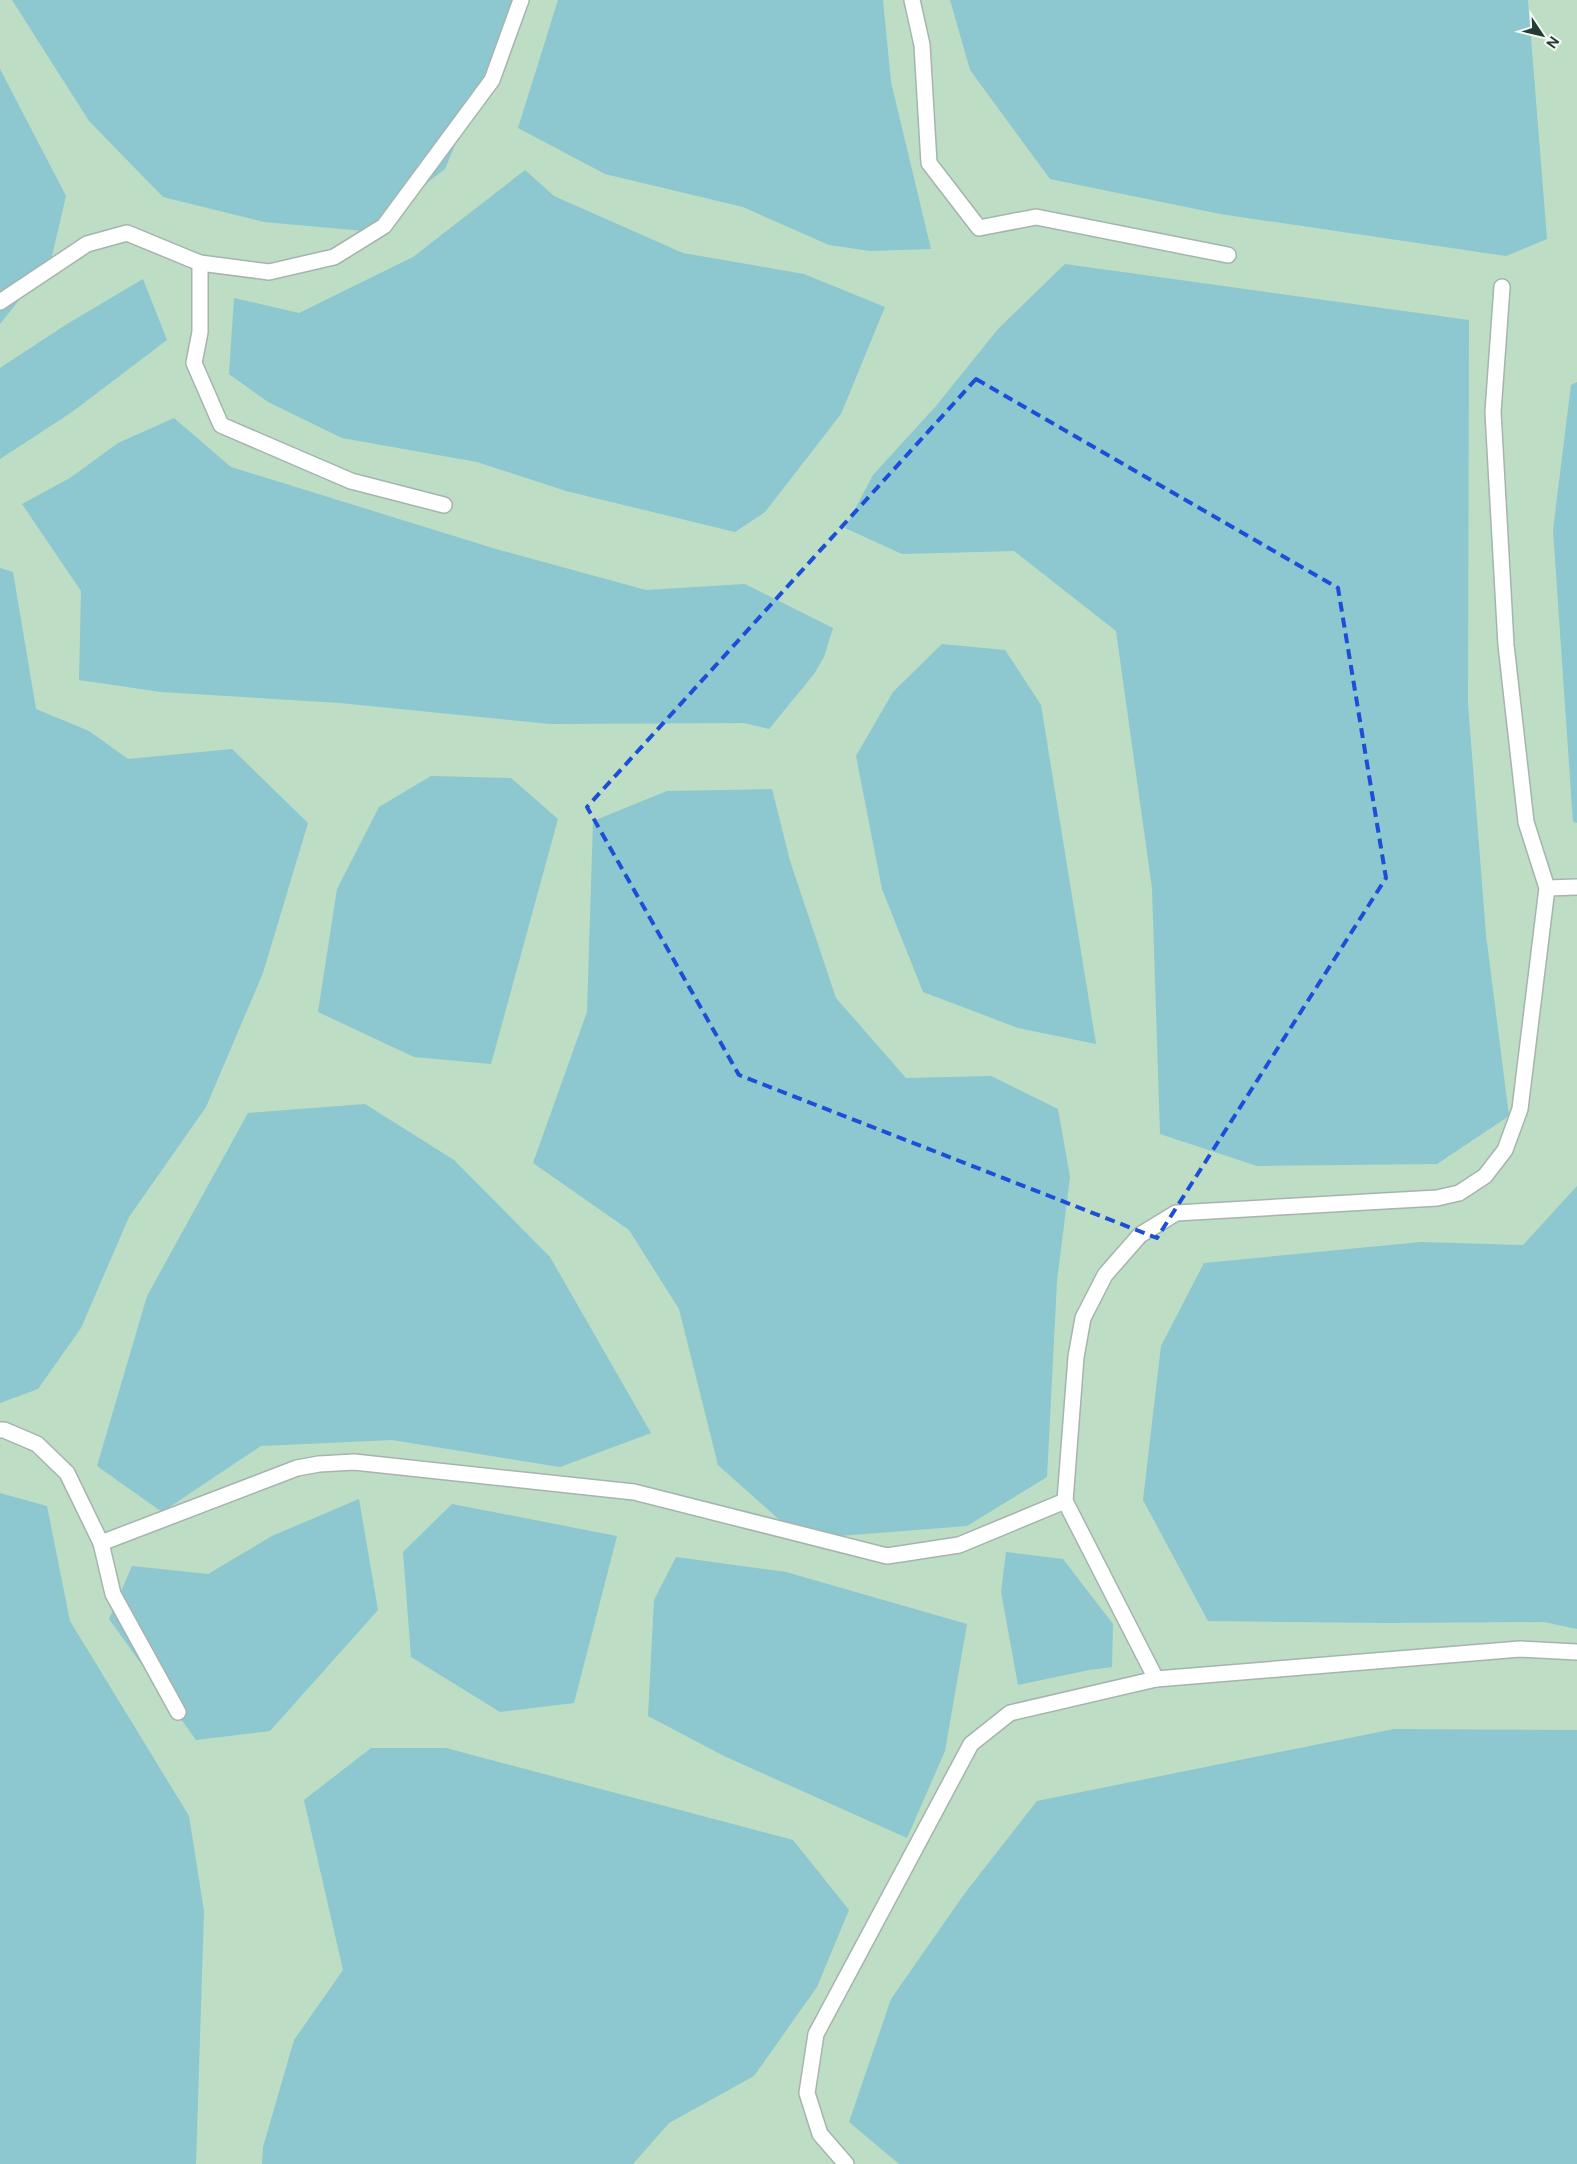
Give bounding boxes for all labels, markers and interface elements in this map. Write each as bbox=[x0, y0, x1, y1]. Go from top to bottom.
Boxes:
north arrow bbox=[1517, 10, 1567, 60]
text: N bbox=[1543, 33, 1562, 52]

